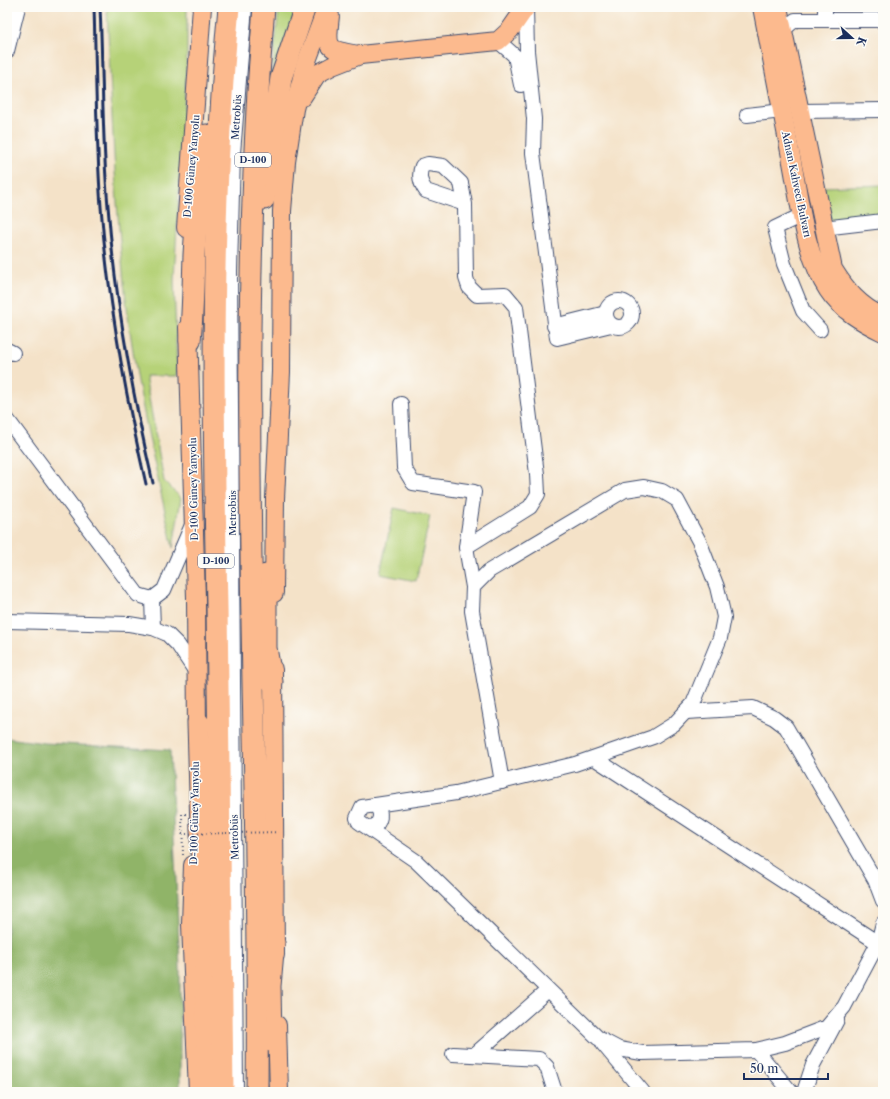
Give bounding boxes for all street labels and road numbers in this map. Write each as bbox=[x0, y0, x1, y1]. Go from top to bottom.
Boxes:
street label: Metrobüs bbox=[228, 94, 245, 140]
street label: D-100 Güney Yanyolu bbox=[181, 114, 202, 218]
street label: Adnan Kahveci Bulvarı bbox=[779, 129, 814, 238]
road number: D-100 bbox=[235, 153, 271, 167]
street label: D-100 Güney Yanyolu bbox=[186, 437, 201, 541]
street label: Metrobüs bbox=[226, 490, 239, 536]
road number: D-100 bbox=[198, 554, 234, 568]
street label: D-100 Güney Yanyolu bbox=[187, 761, 202, 865]
street label: Metrobüs bbox=[228, 814, 241, 860]

